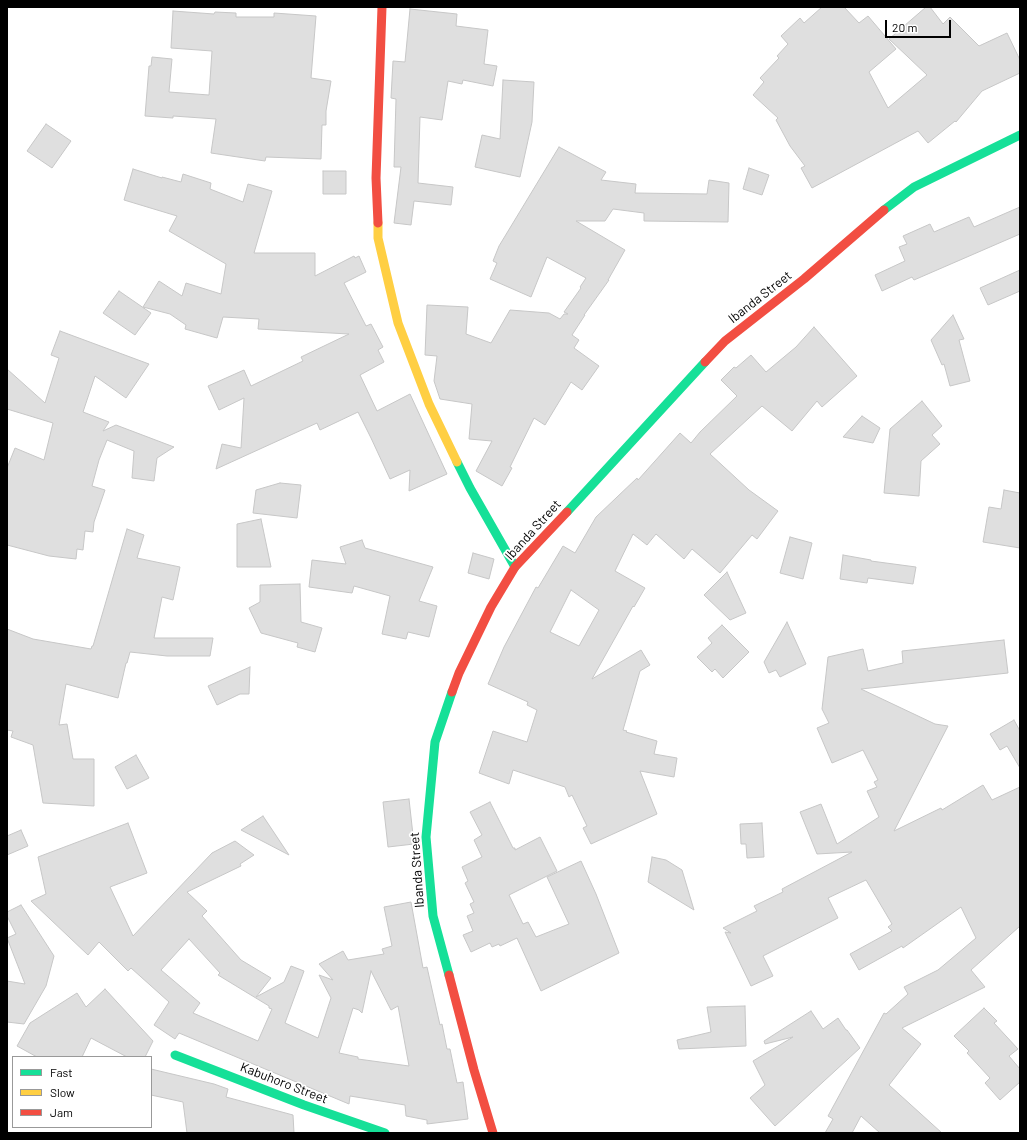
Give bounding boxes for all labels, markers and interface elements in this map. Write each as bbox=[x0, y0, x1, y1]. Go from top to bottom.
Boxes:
scale bar bbox=[887, 12, 953, 38]
text: 20 m bbox=[892, 20, 918, 34]
street label: Ibanda Street bbox=[725, 268, 795, 326]
street label: Ibanda Street bbox=[502, 497, 564, 563]
street label: Ibanda Street bbox=[407, 832, 427, 908]
legend bbox=[12, 1056, 152, 1128]
street label: Kabuhoro Street bbox=[238, 1059, 330, 1107]
text: Fast bbox=[50, 1065, 73, 1079]
text: Slow bbox=[50, 1085, 75, 1099]
text: Jam bbox=[50, 1105, 73, 1119]

